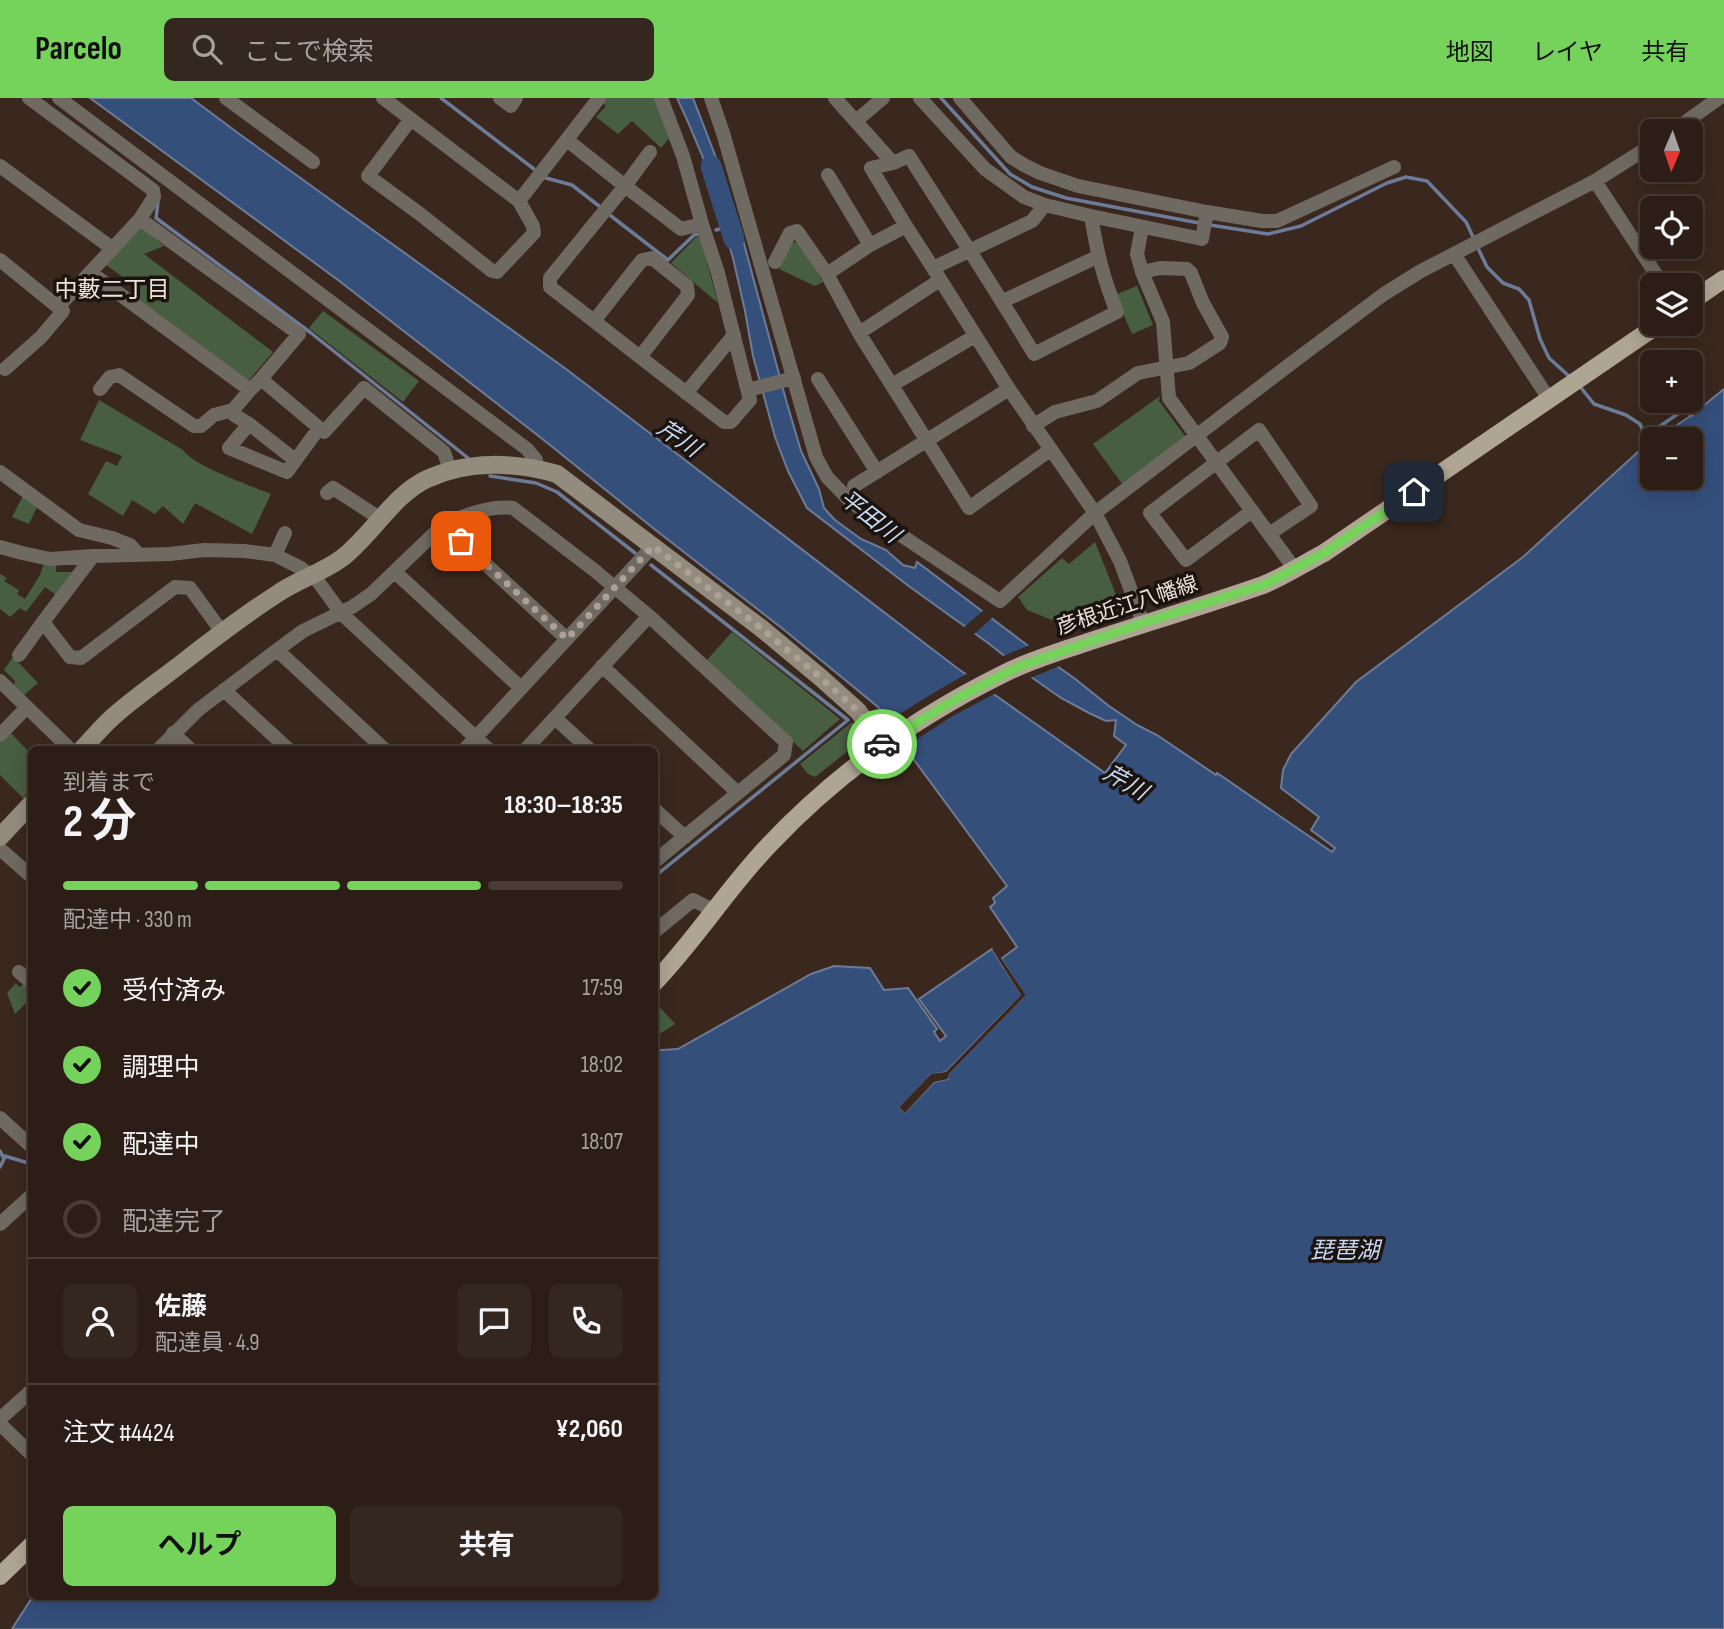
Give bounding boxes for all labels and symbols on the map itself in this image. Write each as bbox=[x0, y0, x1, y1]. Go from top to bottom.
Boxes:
north arrow bbox=[1640, 119, 1703, 182]
district label: 中藪二丁目 bbox=[55, 276, 170, 304]
water label: 芹川 bbox=[652, 414, 708, 465]
pin bbox=[1384, 462, 1444, 522]
water label: 平田川 bbox=[834, 485, 908, 551]
pin bbox=[431, 511, 491, 571]
street label: 彦根近江八幡線 bbox=[1053, 571, 1201, 640]
courier bbox=[847, 709, 917, 779]
water label: 芹川 bbox=[1099, 759, 1155, 808]
water label: 琵琶湖 bbox=[1311, 1237, 1383, 1265]

